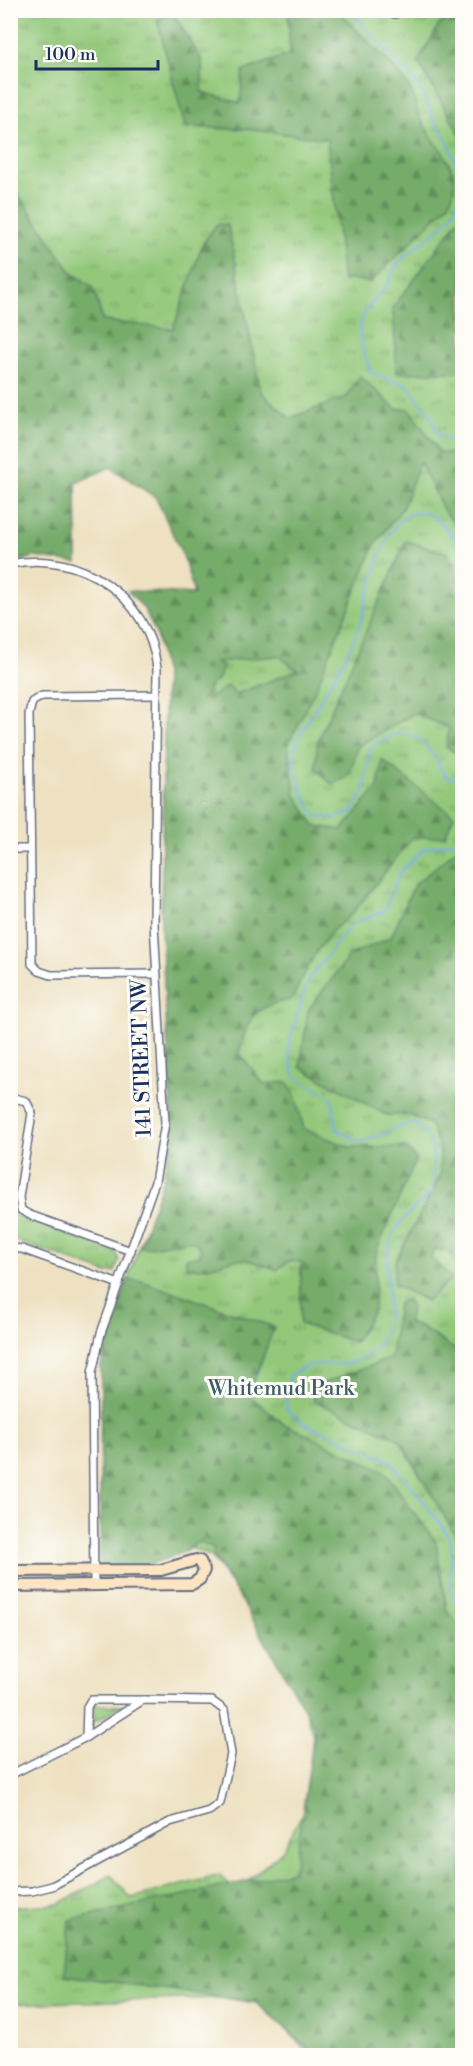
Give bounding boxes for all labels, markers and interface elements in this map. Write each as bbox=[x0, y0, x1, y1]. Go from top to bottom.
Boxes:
scale bar bbox=[36, 33, 158, 71]
text: 100 m bbox=[45, 43, 96, 66]
street label: 141 STREET NW bbox=[126, 978, 158, 1137]
park label: Whitemud Park bbox=[207, 1376, 355, 1402]

